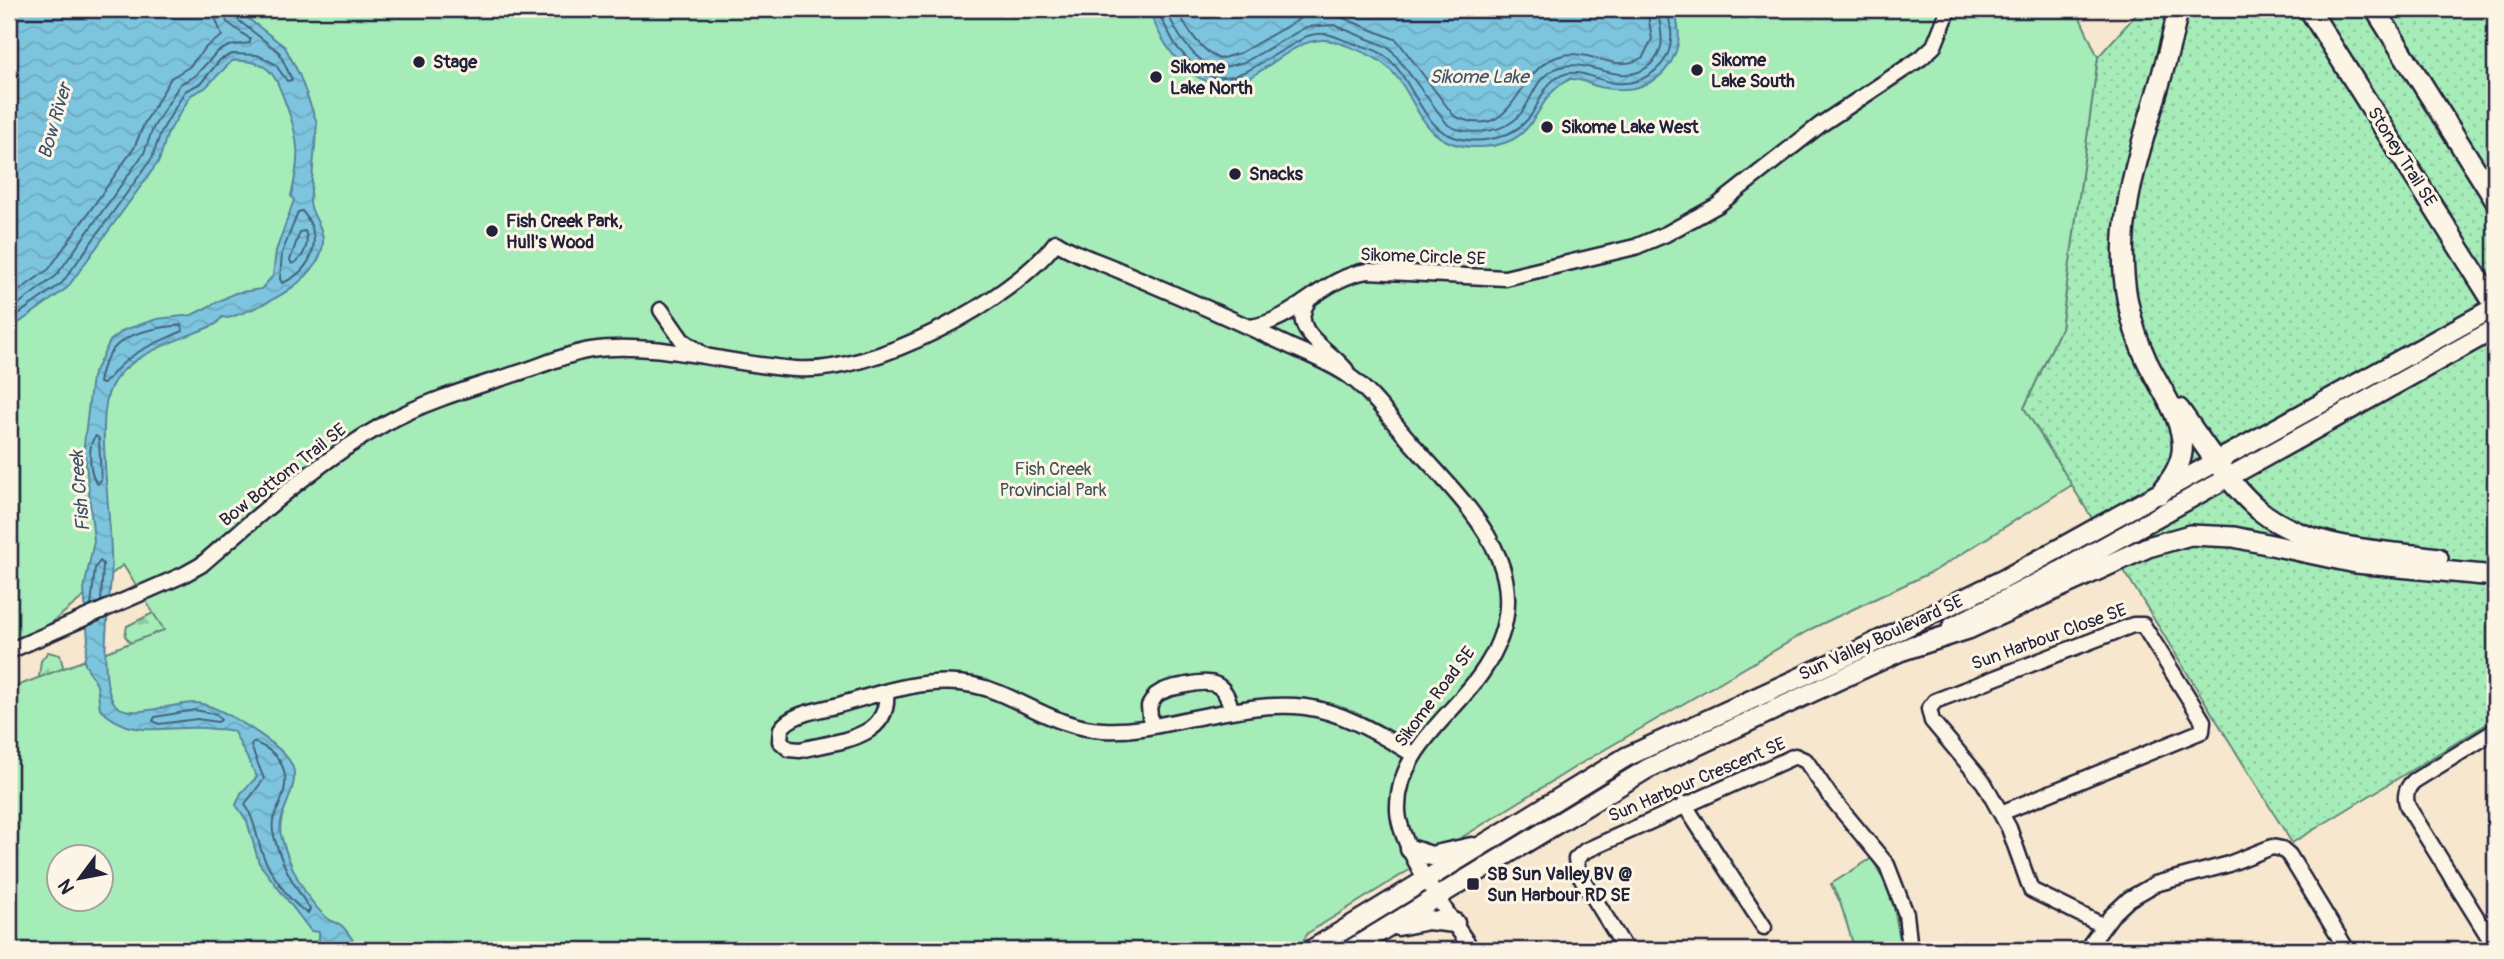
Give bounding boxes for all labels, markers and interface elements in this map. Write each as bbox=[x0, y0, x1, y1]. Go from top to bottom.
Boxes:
place label: Sikome Lake South bbox=[1711, 49, 1795, 93]
place label: Stage bbox=[433, 51, 478, 74]
marker: Stage bbox=[411, 54, 427, 70]
place label: Sikome Lake North bbox=[1170, 56, 1253, 100]
marker: Sikome Lake South bbox=[1689, 62, 1705, 78]
water label: Sikome Lake bbox=[1429, 65, 1530, 89]
marker: Sikome Lake North bbox=[1148, 69, 1164, 85]
water label: Bow River bbox=[33, 78, 78, 161]
street label: Stoney Trail SE bbox=[2362, 103, 2442, 211]
place label: Sikome Lake West bbox=[1561, 116, 1699, 139]
marker: Sikome Lake West bbox=[1539, 119, 1555, 135]
place label: Snacks bbox=[1249, 163, 1304, 186]
marker: Snacks bbox=[1227, 166, 1243, 182]
place label: Fish Creek Park, Hull's Wood bbox=[506, 210, 623, 254]
marker: Fish Creek Park, Hull's Wood bbox=[484, 223, 500, 239]
street label: Sikome Circle SE bbox=[1360, 243, 1486, 271]
street label: Bow Bottom Trail SE bbox=[215, 418, 351, 532]
water label: Fish Creek bbox=[64, 447, 95, 532]
park label: Fish Creek Provincial Park bbox=[999, 458, 1107, 502]
street label: Sun Valley Boulevard SE bbox=[1795, 590, 1967, 686]
street label: Sun Harbour Close SE bbox=[1968, 598, 2130, 676]
street label: Sikome Road SE bbox=[1390, 642, 1480, 752]
street label: Sun Harbour Crescent SE bbox=[1605, 732, 1789, 828]
north arrow bbox=[46, 844, 116, 914]
place label: SB Sun Valley BV @ Sun Harbour RD SE bbox=[1487, 863, 1633, 907]
text: N bbox=[53, 875, 80, 898]
marker: SB Sun Valley BV @ Sun Harbour RD SE bbox=[1465, 876, 1481, 892]

